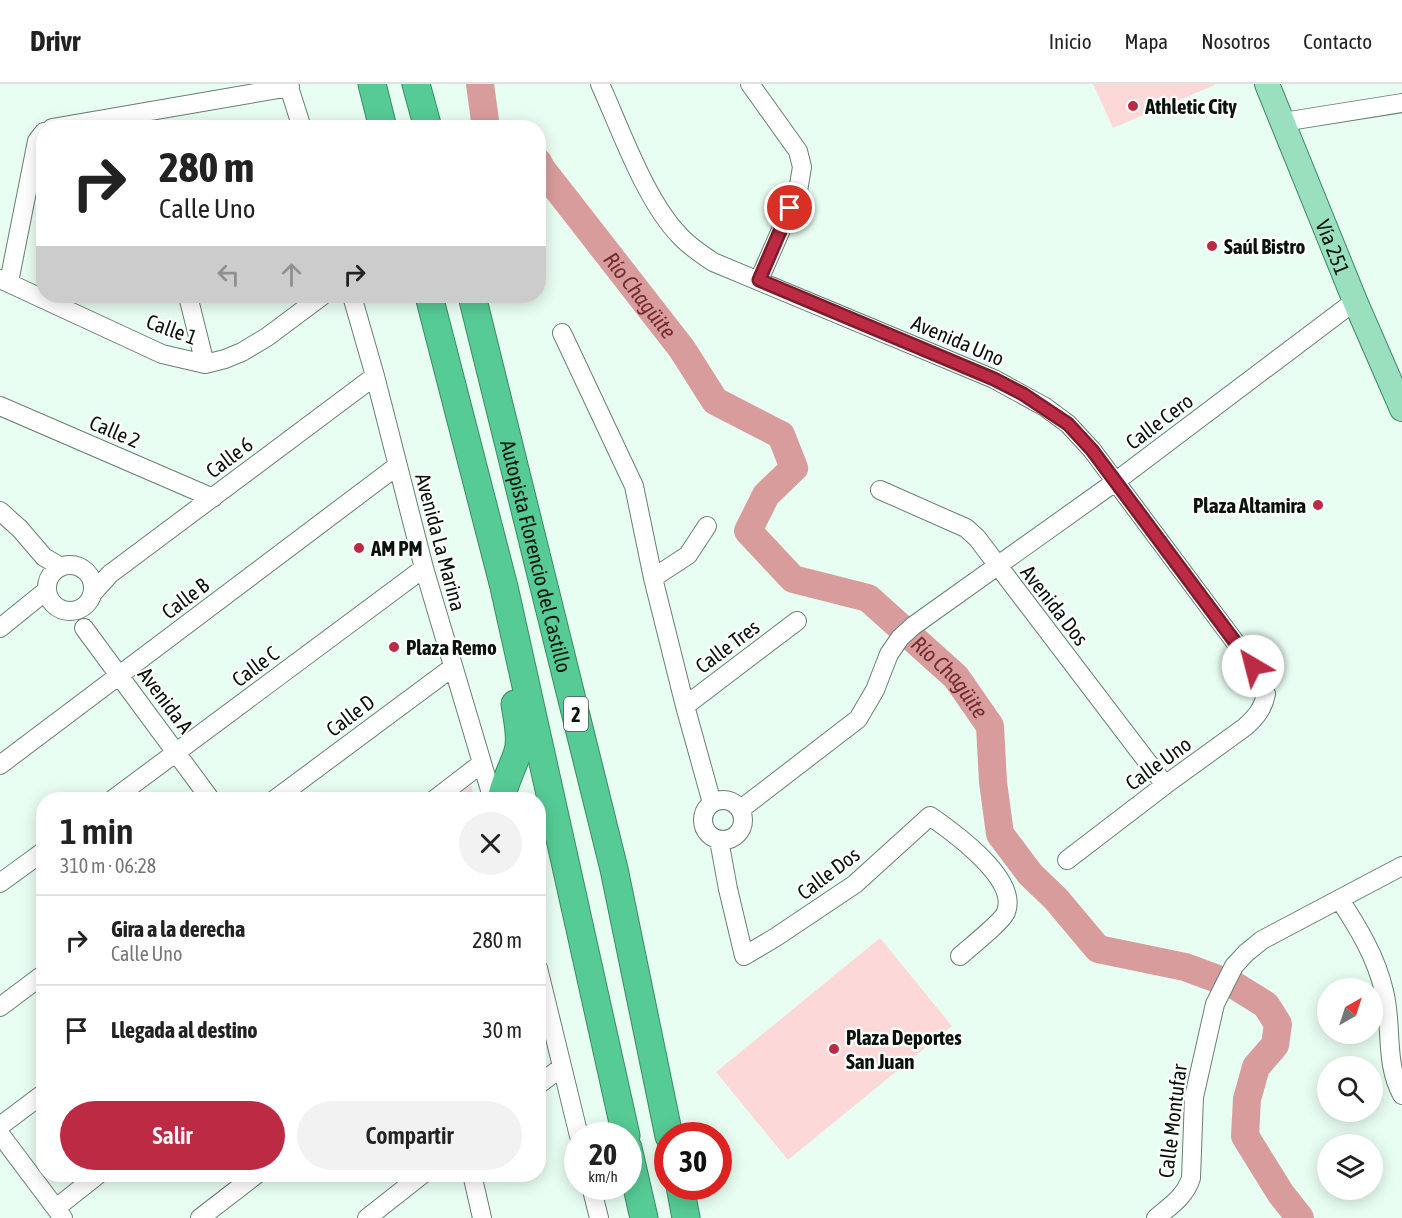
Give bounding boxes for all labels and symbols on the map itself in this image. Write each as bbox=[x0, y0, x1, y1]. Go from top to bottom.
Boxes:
place label: Athletic City bbox=[1144, 94, 1237, 118]
marker: Athletic City bbox=[1126, 99, 1140, 113]
pin bbox=[764, 182, 815, 233]
street label: Vía 251 bbox=[1311, 216, 1355, 278]
place label: Saúl Bistro bbox=[1224, 234, 1306, 258]
marker: Saúl Bistro bbox=[1205, 239, 1219, 253]
water label: Río Chagüite bbox=[598, 247, 682, 344]
street label: Calle 1 bbox=[143, 309, 201, 349]
street label: Avenida Uno bbox=[908, 310, 1008, 370]
street label: Calle Cero bbox=[1121, 388, 1197, 454]
street label: Calle 2 bbox=[86, 410, 144, 452]
street label: Calle 6 bbox=[201, 432, 257, 482]
street label: Autopista Florencio del Castillo bbox=[496, 437, 577, 675]
street label: Avenida La Marina bbox=[411, 471, 471, 613]
place label: Plaza Altamira bbox=[1193, 493, 1306, 517]
marker: Plaza Altamira bbox=[1311, 498, 1325, 512]
place label: AM PM bbox=[370, 536, 423, 560]
marker: AM PM bbox=[352, 541, 366, 555]
street label: Avenida Dos bbox=[1016, 560, 1094, 650]
street label: Calle B bbox=[157, 573, 213, 623]
street label: Calle Tres bbox=[690, 614, 764, 678]
water label: Río Chagüite bbox=[906, 630, 994, 723]
position arrow bbox=[1221, 634, 1285, 698]
place label: Plaza Remo bbox=[406, 635, 497, 659]
street label: Calle C bbox=[227, 640, 283, 691]
marker: Plaza Remo bbox=[387, 640, 401, 654]
street label: Avenida A bbox=[133, 662, 199, 738]
street label: Calle D bbox=[321, 689, 379, 741]
road number: 2 bbox=[564, 697, 588, 731]
street label: Calle Uno bbox=[1121, 731, 1195, 795]
street label: Calle Dos bbox=[792, 842, 864, 904]
north arrow bbox=[1317, 978, 1383, 1044]
place label: Plaza Deportes San Juan bbox=[846, 1025, 962, 1073]
marker: Plaza Deportes San Juan bbox=[827, 1042, 841, 1056]
street label: Calle Montufar bbox=[1153, 1062, 1191, 1179]
speed limit sign: 30 bbox=[654, 1122, 732, 1200]

